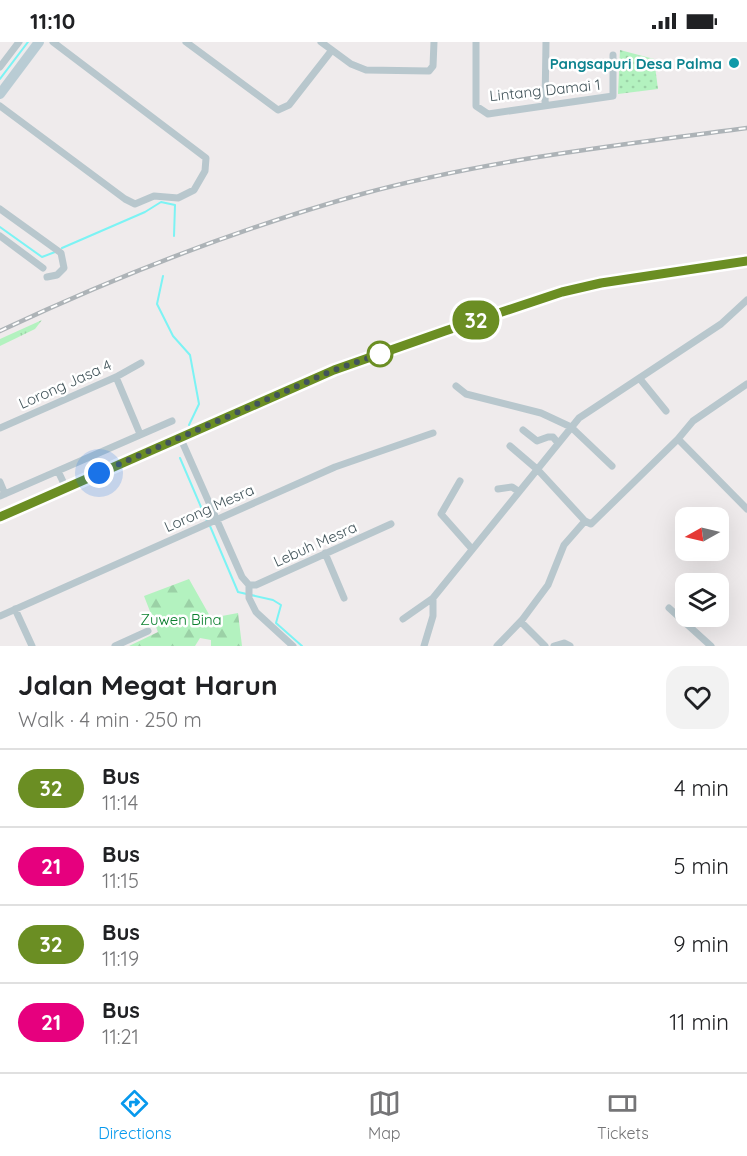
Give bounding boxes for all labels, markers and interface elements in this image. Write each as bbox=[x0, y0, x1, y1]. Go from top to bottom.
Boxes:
text: 11:10 bbox=[30, 7, 75, 35]
place label: Pangsapuri Desa Palma bbox=[550, 54, 722, 73]
marker: Pangsapuri Desa Palma bbox=[727, 56, 741, 70]
street label: Lintang Damai 1 bbox=[488, 75, 602, 105]
line badge: 32 bbox=[449, 300, 503, 340]
text: 32 bbox=[464, 307, 488, 333]
unlabelled marker bbox=[367, 341, 393, 367]
street label: Lorong Jasa 4 bbox=[16, 355, 114, 413]
your location bbox=[84, 458, 114, 488]
street label: Lorong Mesra bbox=[161, 480, 257, 536]
north arrow bbox=[675, 507, 729, 561]
map controls bbox=[675, 507, 729, 627]
street label: Lebuh Mesra bbox=[270, 517, 360, 571]
button: layers bbox=[675, 573, 729, 627]
park label: Zuwen Bina bbox=[140, 610, 222, 629]
button: heart bbox=[666, 666, 729, 729]
text: Jalan Megat Harun bbox=[18, 667, 278, 702]
text: Walk · 4 min · 250 m bbox=[18, 707, 202, 732]
text: Bus bbox=[102, 762, 140, 790]
text: 4 min bbox=[674, 774, 729, 802]
text: 32 bbox=[39, 775, 63, 801]
text: 11:14 bbox=[102, 790, 138, 815]
text: Bus bbox=[102, 840, 140, 868]
text: 5 min bbox=[674, 852, 729, 880]
text: 21 bbox=[41, 853, 61, 879]
text: 11:15 bbox=[102, 868, 139, 893]
text: Bus bbox=[102, 918, 140, 946]
text: 9 min bbox=[673, 930, 729, 958]
text: 32 bbox=[39, 931, 63, 957]
text: 11:19 bbox=[102, 946, 139, 971]
text: Bus bbox=[102, 996, 140, 1024]
text: 11 min bbox=[669, 1008, 729, 1036]
text: 21 bbox=[41, 1009, 61, 1035]
text: 11:21 bbox=[102, 1024, 139, 1049]
tab: Directions bbox=[98, 1087, 171, 1143]
tab: Map bbox=[368, 1087, 401, 1143]
tab: Tickets bbox=[597, 1087, 649, 1143]

